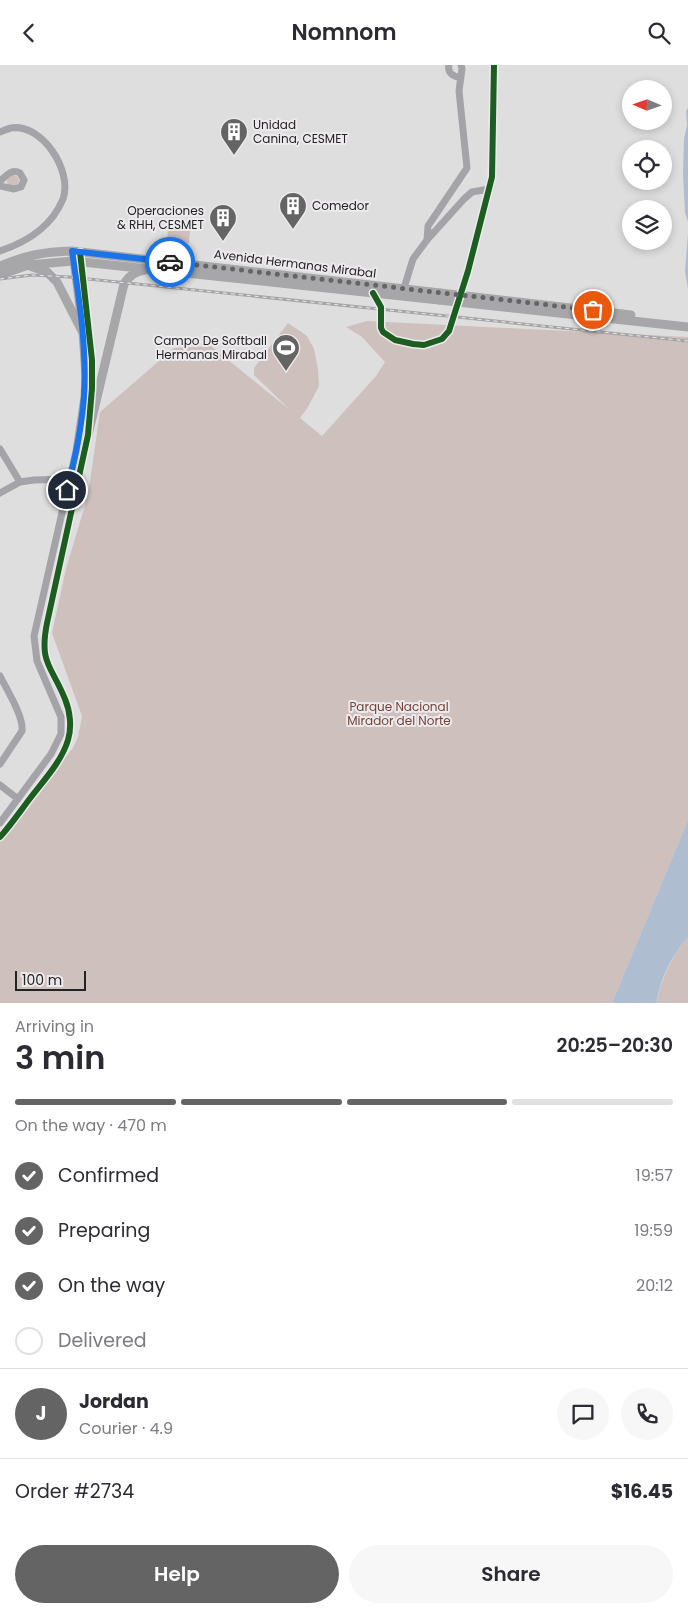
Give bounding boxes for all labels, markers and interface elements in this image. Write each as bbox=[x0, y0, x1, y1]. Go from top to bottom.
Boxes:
text: Nomnom bbox=[292, 17, 396, 48]
icon: back bbox=[15, 19, 43, 47]
icon: search bbox=[645, 19, 673, 47]
north arrow bbox=[622, 80, 672, 130]
map controls bbox=[622, 80, 672, 250]
place label: Unidad Canina, CESMET bbox=[253, 116, 348, 147]
building icon: Unidad Canina, CESMET bbox=[219, 117, 249, 156]
button: locate bbox=[622, 140, 672, 190]
building icon: Comedor bbox=[278, 191, 308, 230]
place label: Comedor bbox=[312, 197, 370, 214]
button: layers bbox=[622, 200, 672, 250]
place label: Operaciones & RHH, CESMET bbox=[117, 202, 204, 233]
building icon: Operaciones & RHH, CESMET bbox=[208, 203, 238, 242]
courier bbox=[145, 237, 195, 287]
street label: Avenida Hermanas Mirabal bbox=[213, 245, 377, 282]
icon: car bbox=[156, 248, 184, 276]
pin bbox=[572, 289, 614, 331]
icon: bag bbox=[579, 296, 607, 324]
place label: Campo De Softball Hermanas Mirabal bbox=[154, 332, 267, 363]
sports icon: Campo De Softball Hermanas Mirabal bbox=[271, 333, 301, 372]
pin bbox=[46, 469, 88, 511]
icon: home bbox=[53, 476, 81, 504]
park label: Parque Nacional Mirador del Norte bbox=[347, 698, 451, 729]
scale bar bbox=[15, 968, 86, 991]
text: 100 m bbox=[22, 970, 62, 990]
text: Arriving in bbox=[15, 1015, 94, 1038]
text: 20:25–20:30 bbox=[557, 1032, 673, 1059]
text: 3 min bbox=[15, 1035, 105, 1080]
text: On the way · 470 m bbox=[15, 1114, 167, 1137]
icon: check bbox=[15, 1162, 43, 1190]
text: Confirmed bbox=[58, 1162, 159, 1189]
text: 19:57 bbox=[636, 1164, 673, 1187]
icon: check bbox=[15, 1217, 43, 1245]
text: Preparing bbox=[58, 1217, 150, 1244]
text: 19:59 bbox=[634, 1219, 673, 1242]
icon: check bbox=[15, 1272, 43, 1300]
text: On the way bbox=[58, 1272, 165, 1299]
text: 20:12 bbox=[636, 1274, 673, 1297]
text: Delivered bbox=[58, 1327, 147, 1354]
text: Jordan bbox=[79, 1388, 149, 1415]
button: chat bbox=[557, 1388, 609, 1440]
button: phone bbox=[621, 1388, 673, 1440]
text: J bbox=[36, 1400, 46, 1427]
text: Courier · 4.9 bbox=[79, 1417, 173, 1440]
text: Order #2734 bbox=[15, 1478, 134, 1505]
text: $16.45 bbox=[611, 1478, 673, 1505]
button: Help bbox=[15, 1545, 339, 1603]
button: Share bbox=[349, 1545, 673, 1603]

